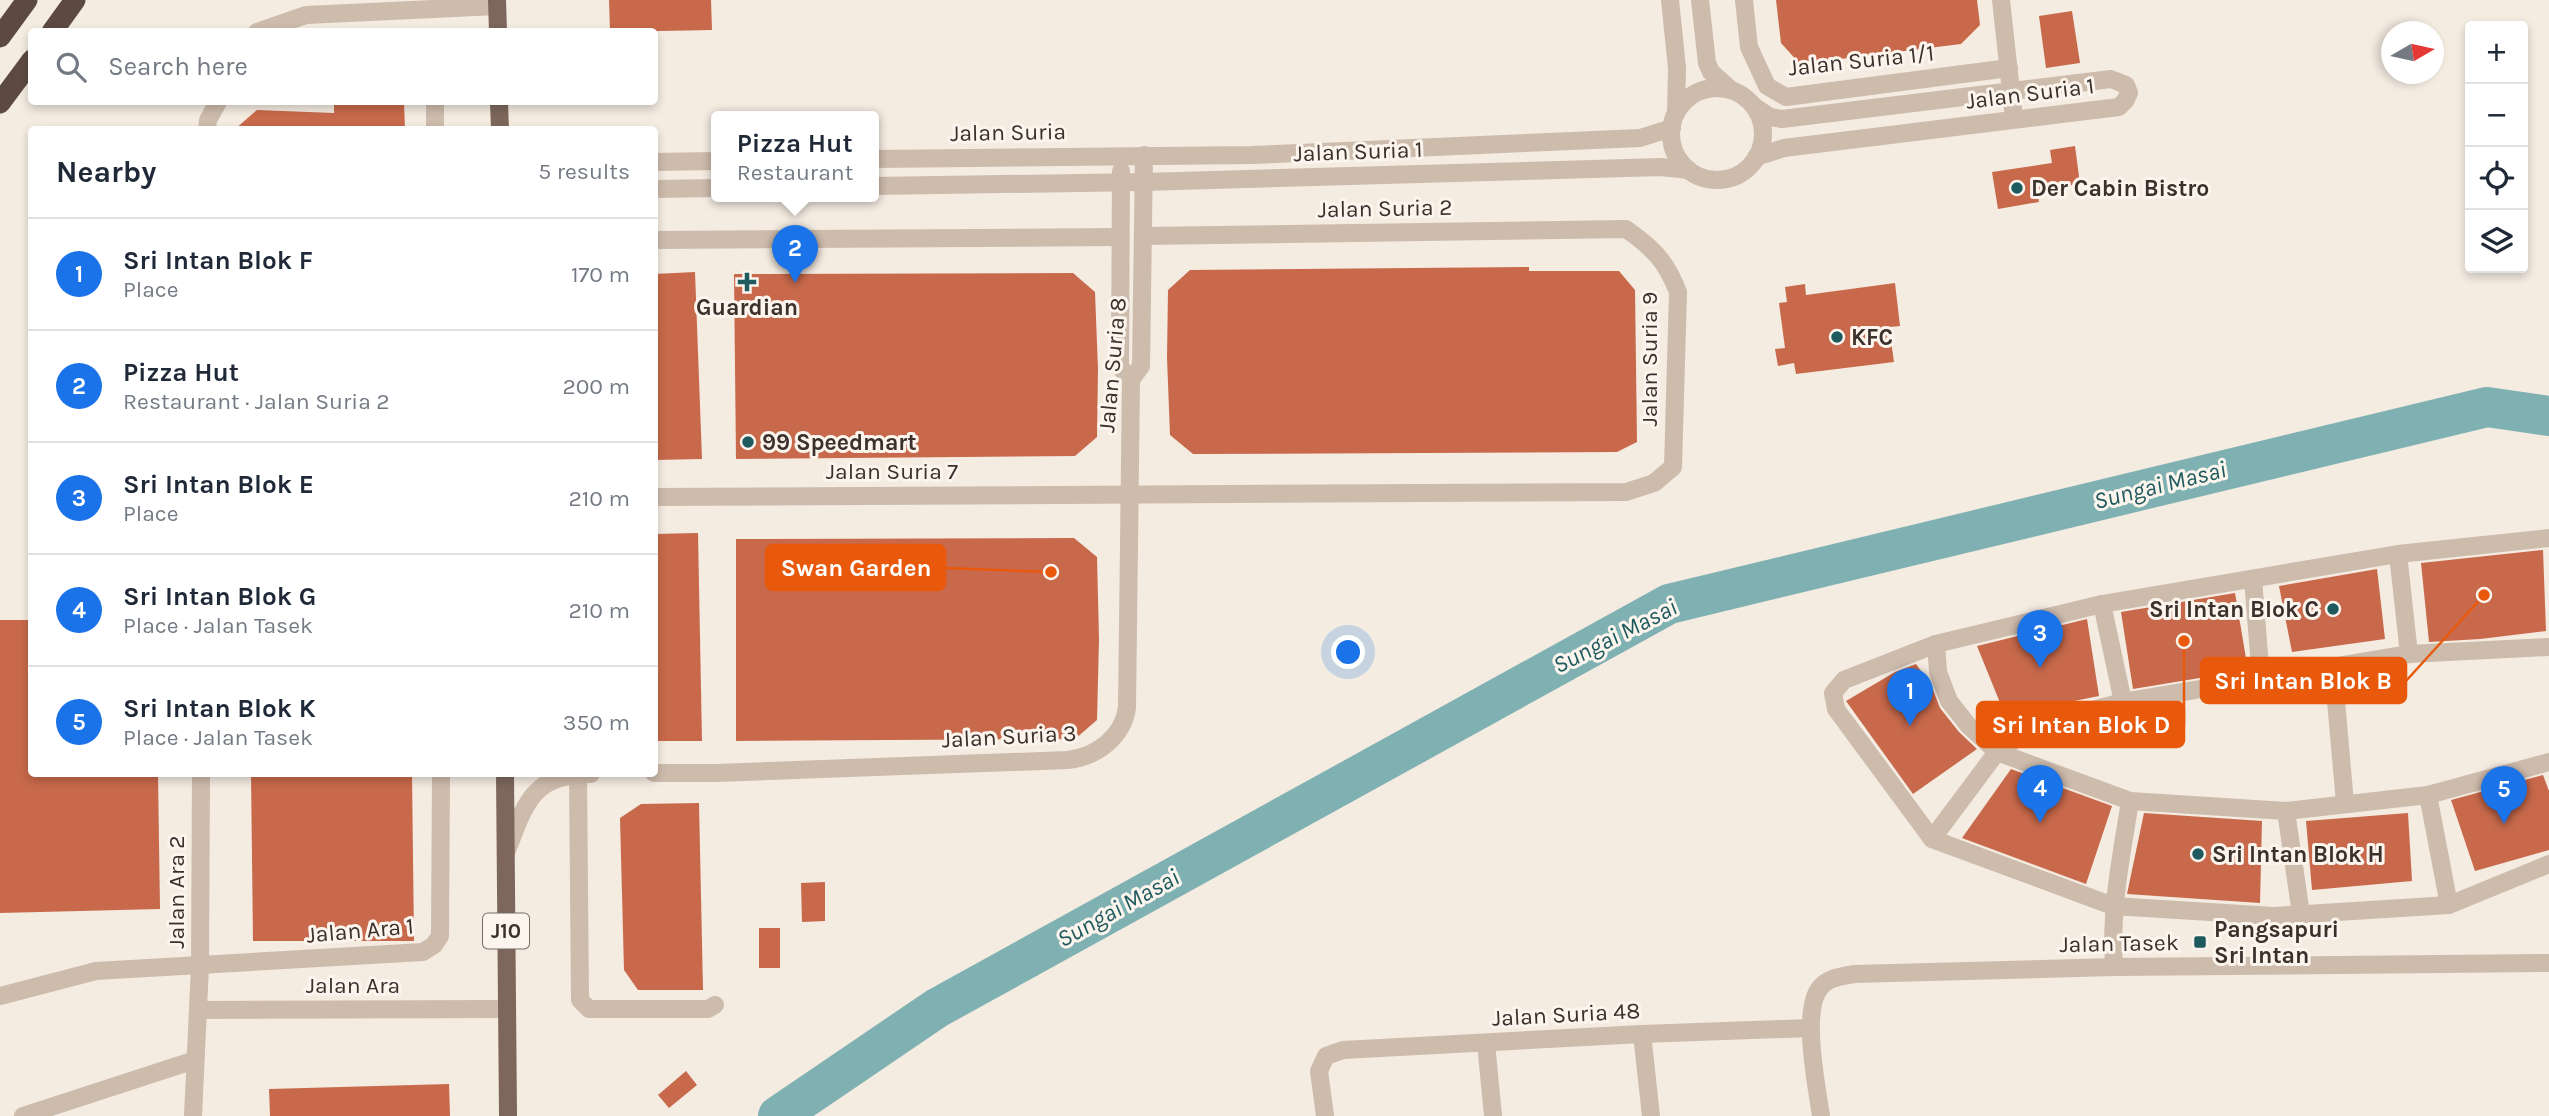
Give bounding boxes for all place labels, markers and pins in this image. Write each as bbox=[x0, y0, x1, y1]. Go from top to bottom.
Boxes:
place label: Der Cabin Bistro bbox=[2031, 175, 2209, 202]
marker: Der Cabin Bistro bbox=[2009, 180, 2025, 196]
pin: 2 bbox=[772, 225, 818, 283]
marker: Guardian bbox=[739, 274, 755, 290]
place label: Guardian bbox=[696, 294, 798, 321]
place label: KFC bbox=[1851, 324, 1893, 351]
marker: KFC bbox=[1829, 329, 1845, 345]
place label: 99 Speedmart bbox=[762, 429, 916, 456]
marker: 99 Speedmart bbox=[740, 434, 756, 450]
callout: Swan Garden bbox=[766, 545, 945, 590]
place label: Sri Intan Blok C bbox=[2149, 596, 2319, 623]
marker: Sri Intan Blok C bbox=[2325, 601, 2341, 617]
pin: 3 bbox=[2017, 610, 2063, 668]
callout: Sri Intan Blok B bbox=[2201, 658, 2406, 703]
pin: 1 bbox=[1887, 668, 1933, 726]
callout: Sri Intan Blok D bbox=[1977, 702, 2184, 747]
pin: 4 bbox=[2017, 765, 2063, 823]
pin: 5 bbox=[2481, 766, 2527, 824]
place label: Sri Intan Blok H bbox=[2212, 841, 2384, 868]
marker: Sri Intan Blok H bbox=[2190, 846, 2206, 862]
place label: Pangsapuri Sri Intan bbox=[2214, 916, 2339, 969]
marker: Pangsapuri Sri Intan bbox=[2192, 934, 2208, 950]

